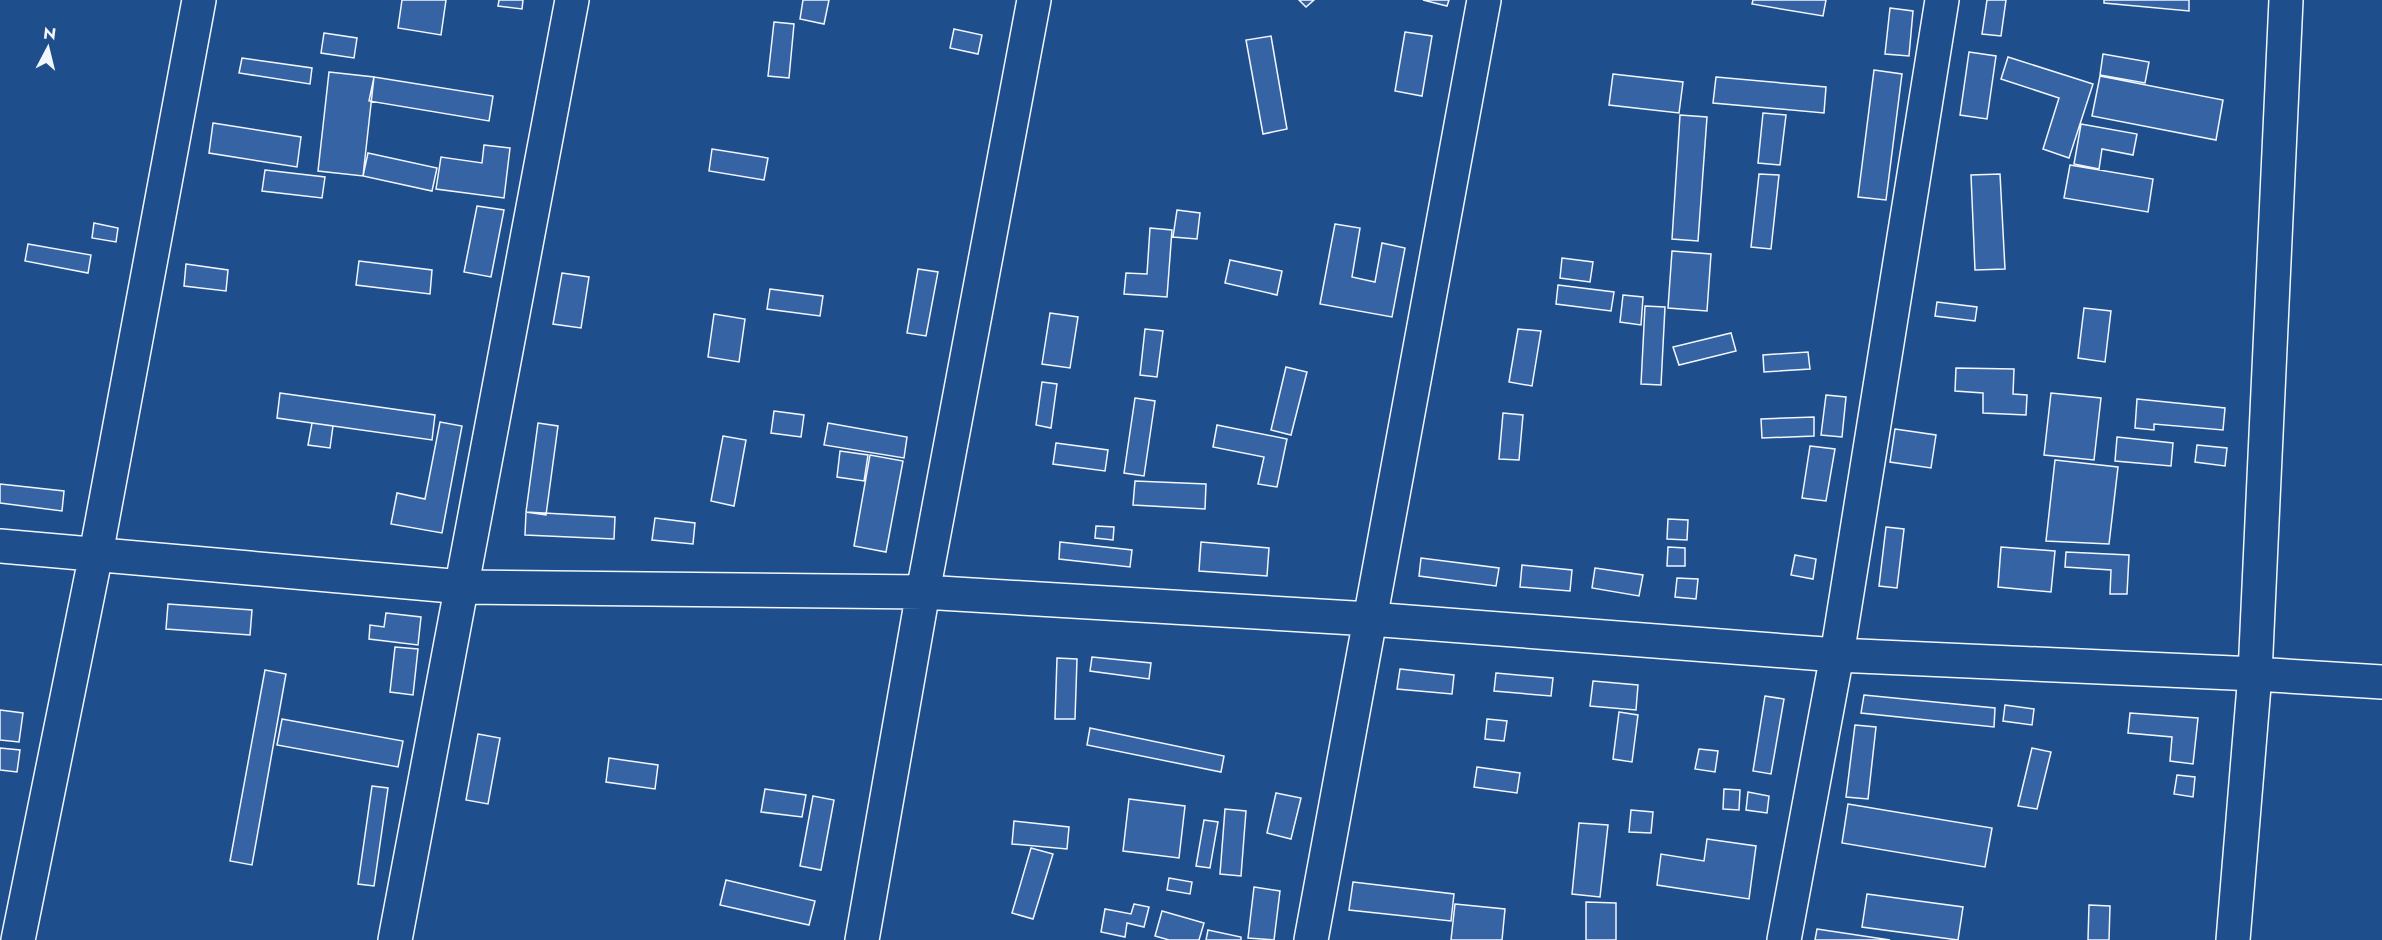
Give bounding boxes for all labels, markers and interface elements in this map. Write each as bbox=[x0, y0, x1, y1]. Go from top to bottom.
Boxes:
north arrow bbox=[18, 18, 78, 78]
text: N bbox=[42, 21, 57, 46]

